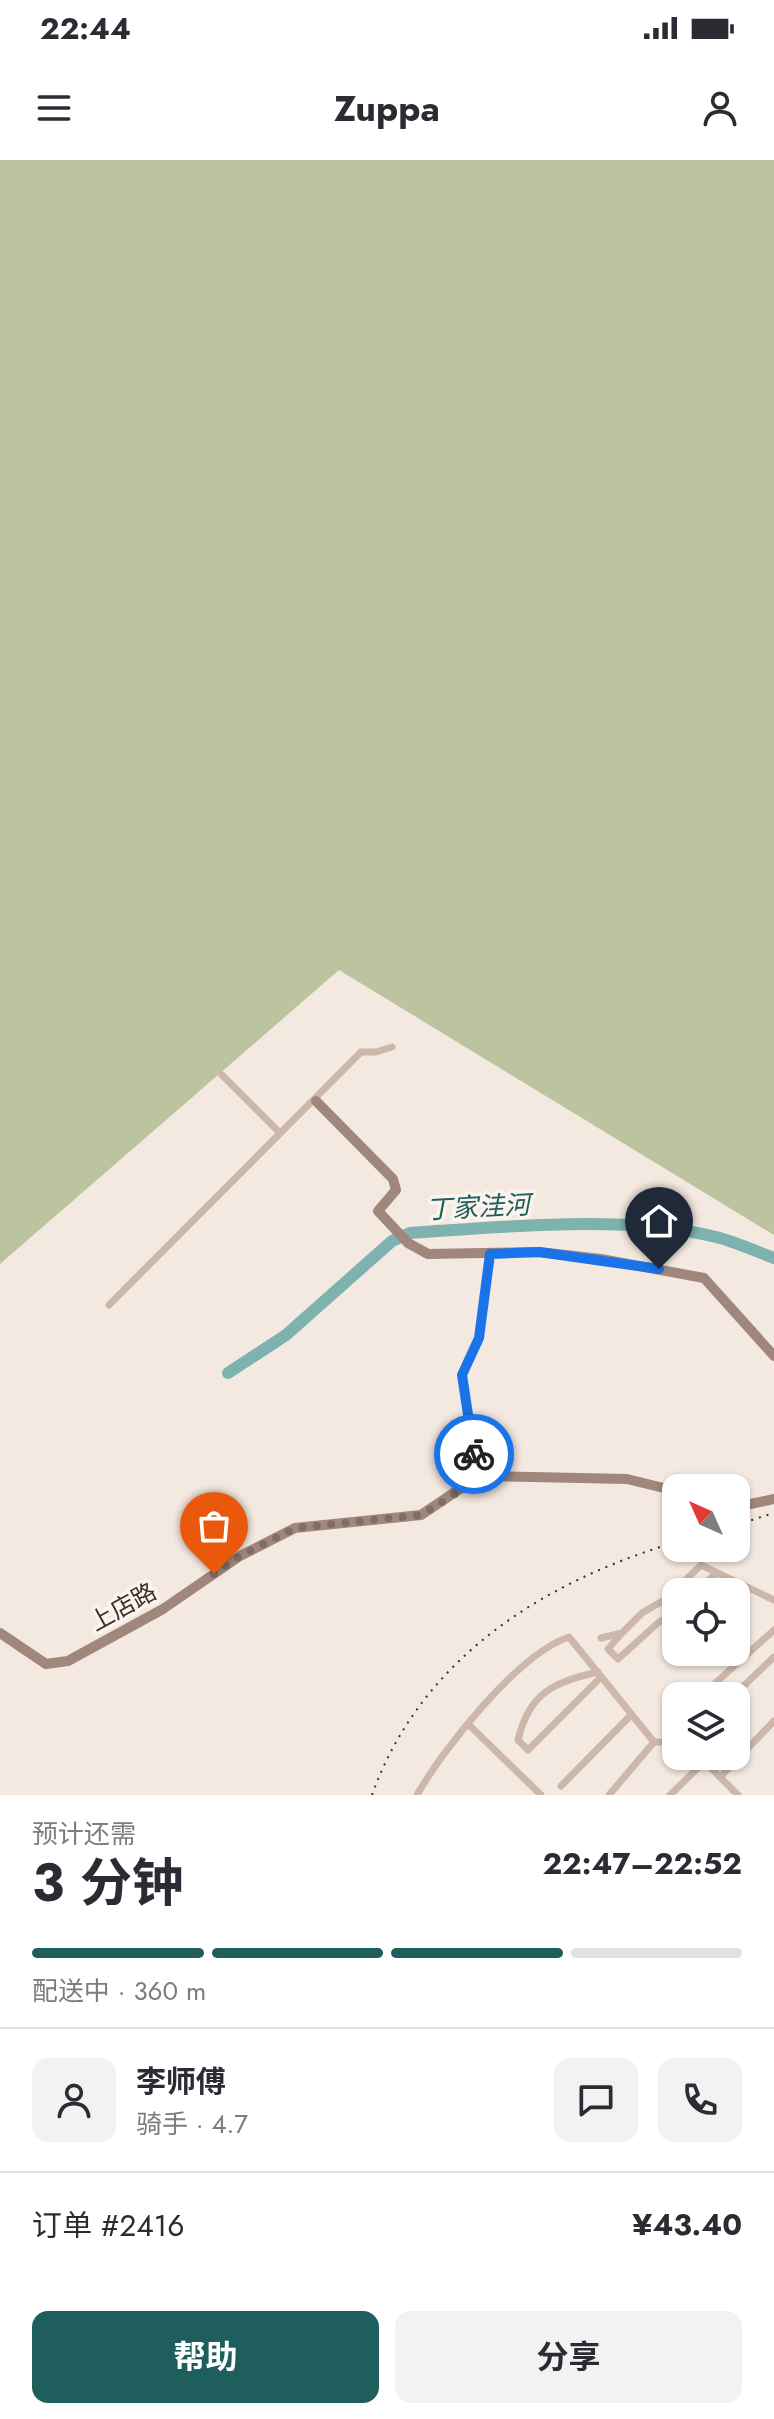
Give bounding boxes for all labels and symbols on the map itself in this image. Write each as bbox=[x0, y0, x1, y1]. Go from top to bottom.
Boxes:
water label: 丁家洼河 bbox=[425, 1185, 536, 1229]
pin bbox=[625, 1187, 693, 1269]
courier bbox=[434, 1414, 514, 1494]
north arrow bbox=[662, 1474, 750, 1562]
pin bbox=[180, 1492, 248, 1574]
street label: 上店路 bbox=[83, 1574, 163, 1639]

